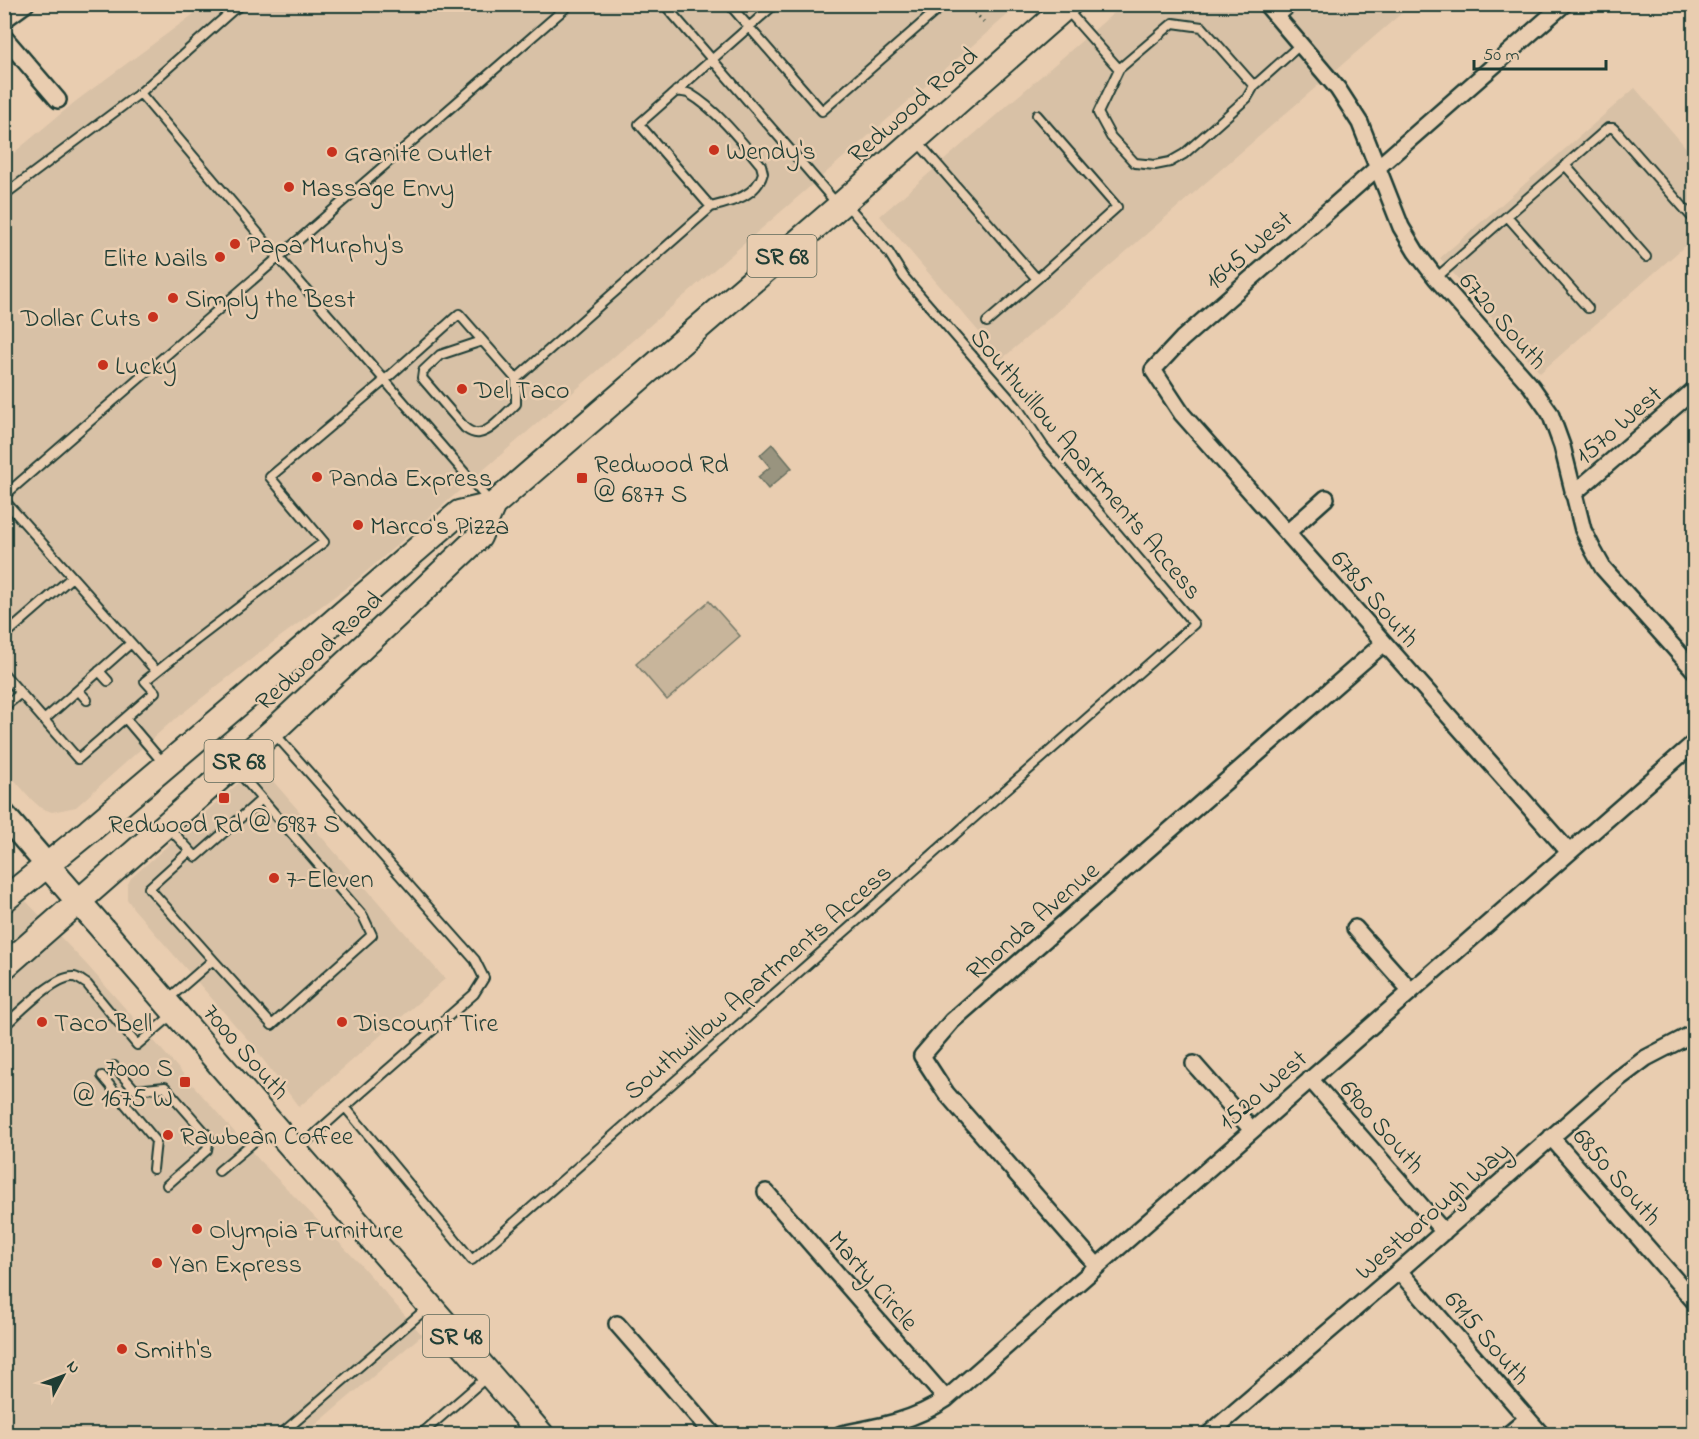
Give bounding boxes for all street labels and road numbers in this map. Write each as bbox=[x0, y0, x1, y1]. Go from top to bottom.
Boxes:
street label: Redwood Road bbox=[840, 38, 988, 174]
street label: 1645 West bbox=[1198, 202, 1302, 300]
road number: SR 68 bbox=[748, 235, 816, 277]
street label: 6720 South bbox=[1448, 265, 1555, 379]
street label: Southwillow Apartments Access bbox=[959, 321, 1210, 609]
street label: 1570 West bbox=[1568, 377, 1672, 475]
street label: 6785 South bbox=[1320, 542, 1427, 657]
street label: Redwood Road bbox=[248, 583, 393, 721]
road number: SR 68 bbox=[204, 740, 274, 782]
street label: Rhonda Avenue bbox=[959, 853, 1109, 991]
street label: Southwillow Apartments Access bbox=[616, 856, 902, 1111]
street label: 7000 South bbox=[192, 996, 297, 1110]
street label: 1520 West bbox=[1211, 1041, 1317, 1141]
street label: 6900 South bbox=[1329, 1072, 1433, 1184]
street label: 6850 South bbox=[1562, 1120, 1669, 1236]
street label: Westborough Way bbox=[1348, 1134, 1520, 1291]
street label: Marty Circle bbox=[817, 1223, 926, 1341]
street label: 6915 South bbox=[1434, 1283, 1538, 1395]
road number: SR 48 bbox=[423, 1315, 489, 1357]

